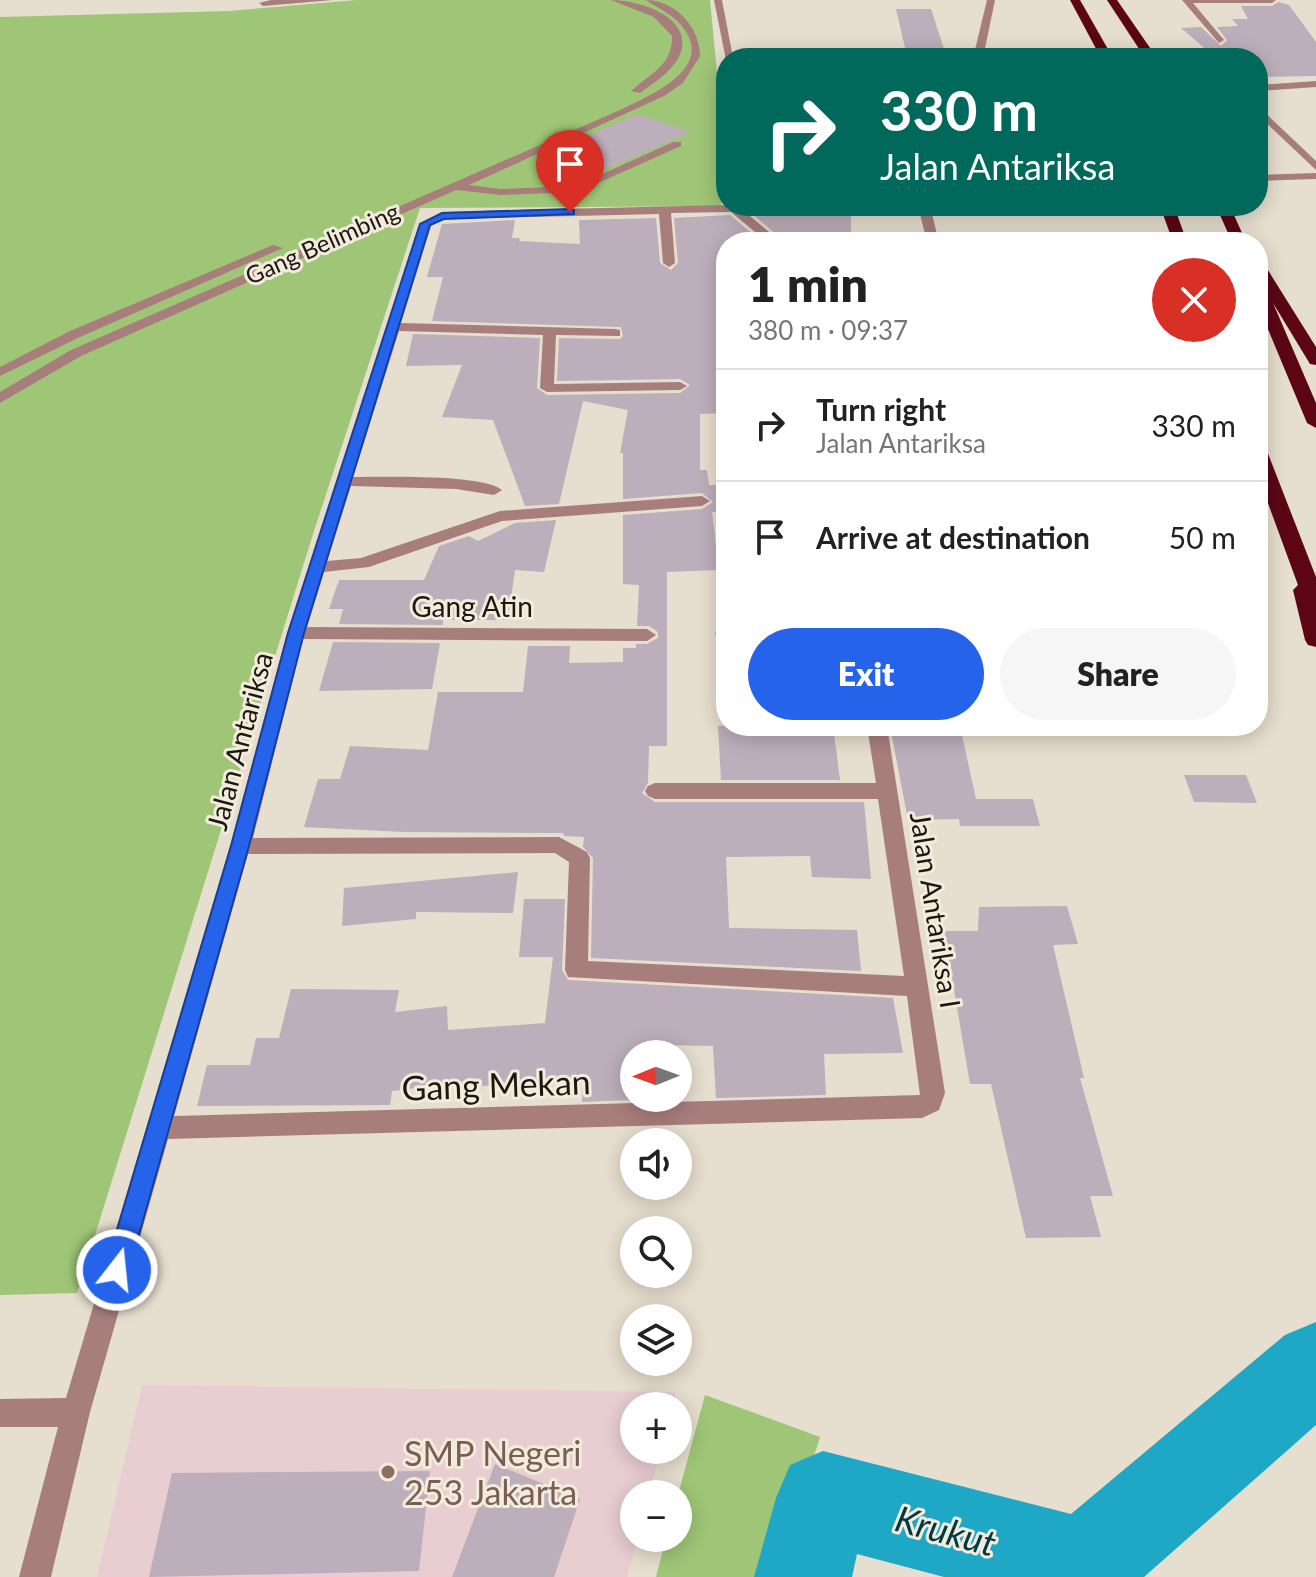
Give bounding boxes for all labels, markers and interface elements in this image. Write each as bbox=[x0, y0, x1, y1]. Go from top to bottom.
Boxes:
text: 330 m bbox=[880, 76, 1038, 143]
icon: right bbox=[748, 80, 852, 184]
pin bbox=[536, 130, 604, 212]
icon: arrive bbox=[548, 142, 592, 186]
text: Jalan Antariksa bbox=[880, 144, 1115, 188]
street label: Gang Belimbing bbox=[240, 196, 404, 290]
text: 1 min bbox=[748, 255, 868, 312]
button: close bbox=[1152, 258, 1236, 342]
text: 380 m · 09:37 bbox=[748, 314, 908, 346]
text: Turn right bbox=[816, 391, 946, 427]
icon: right bbox=[748, 403, 792, 447]
text: 330 m bbox=[1151, 407, 1236, 443]
text: Jalan Antariksa bbox=[816, 427, 986, 459]
icon: arrive bbox=[748, 515, 792, 559]
text: Arrive at destination bbox=[816, 519, 1090, 555]
text: 50 m bbox=[1169, 519, 1236, 555]
street label: Gang Atin bbox=[411, 589, 533, 623]
button: Exit bbox=[748, 628, 984, 720]
button: Share bbox=[1000, 628, 1236, 720]
street label: Jalan Antariksa bbox=[199, 648, 279, 834]
street label: Jalan Antariksa I bbox=[904, 810, 968, 1010]
north arrow bbox=[620, 1040, 692, 1112]
map controls bbox=[620, 1040, 692, 1552]
street label: Gang Mekan bbox=[401, 1060, 591, 1108]
button: sound bbox=[620, 1128, 692, 1200]
button: search bbox=[620, 1216, 692, 1288]
position arrow bbox=[75, 1228, 159, 1312]
button: layers bbox=[620, 1304, 692, 1376]
button: + bbox=[620, 1392, 692, 1464]
place label: SMP Negeri 253 Jakarta bbox=[404, 1432, 581, 1512]
marker: SMP Negeri 253 Jakarta bbox=[379, 1463, 397, 1481]
button: − bbox=[620, 1480, 692, 1552]
water label: Krukut bbox=[891, 1496, 1001, 1565]

